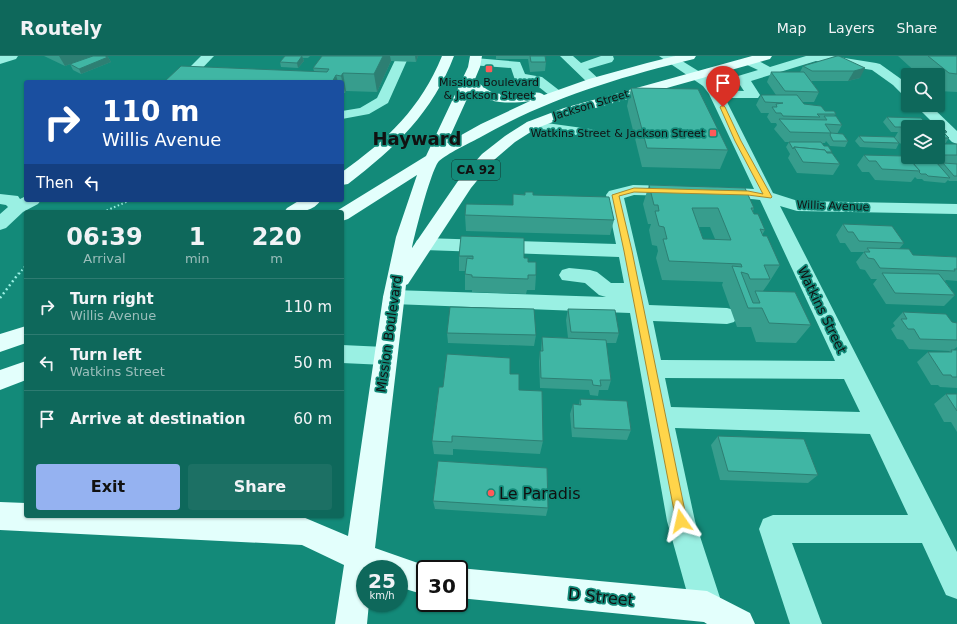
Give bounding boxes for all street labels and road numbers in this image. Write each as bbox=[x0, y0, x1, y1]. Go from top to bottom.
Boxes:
street label: Jackson Street bbox=[550, 87, 631, 123]
road number: CA 92 bbox=[452, 160, 500, 180]
street label: Willis Avenue bbox=[796, 198, 870, 214]
street label: Watkins Street bbox=[794, 264, 850, 356]
street label: Mission Boulevard bbox=[373, 274, 405, 394]
street label: D Street bbox=[567, 584, 635, 610]

